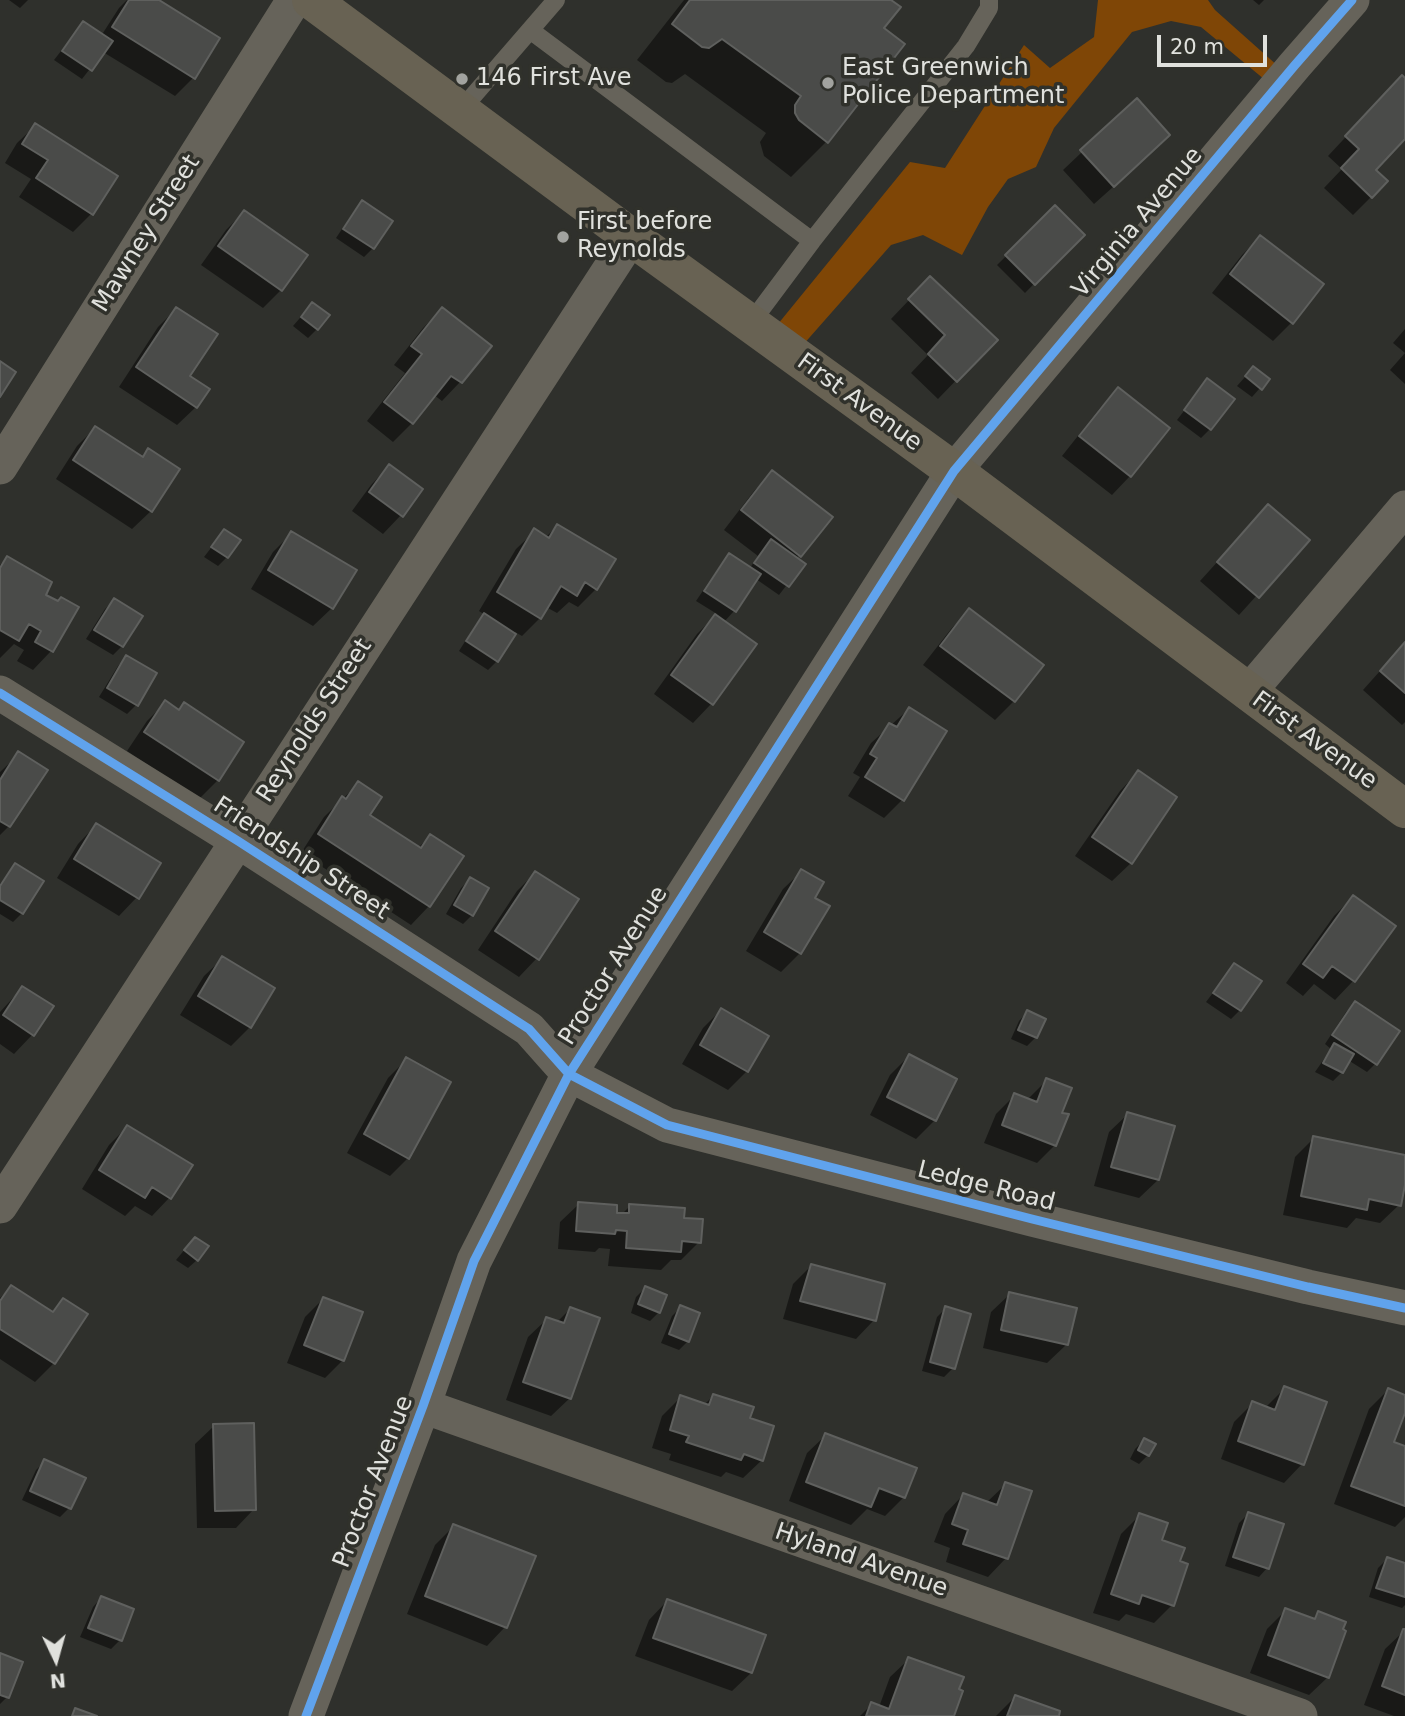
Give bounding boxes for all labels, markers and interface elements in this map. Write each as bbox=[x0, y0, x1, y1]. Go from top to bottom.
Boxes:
scale bar bbox=[1160, 21, 1270, 65]
text: 20 m bbox=[1170, 35, 1224, 59]
place label: East Greenwich Police Department bbox=[842, 55, 1064, 111]
place label: 146 First Ave bbox=[476, 65, 632, 93]
marker: 146 First Ave bbox=[454, 71, 470, 87]
marker: East Greenwich Police Department bbox=[820, 75, 836, 91]
street label: Virginia Avenue bbox=[1067, 142, 1209, 304]
street label: Mawney Street bbox=[87, 150, 207, 318]
place label: First before Reynolds bbox=[577, 209, 712, 265]
marker: First before Reynolds bbox=[555, 229, 571, 245]
street label: First Avenue bbox=[791, 348, 927, 458]
street label: Reynolds Street bbox=[251, 634, 379, 808]
street label: First Avenue bbox=[1246, 686, 1382, 796]
street label: Friendship Street bbox=[208, 791, 394, 927]
street label: Proctor Avenue bbox=[554, 881, 674, 1051]
street label: Ledge Road bbox=[914, 1156, 1058, 1218]
street label: Proctor Avenue bbox=[328, 1392, 420, 1572]
street label: Hyland Avenue bbox=[771, 1518, 951, 1604]
north arrow bbox=[21, 1625, 91, 1695]
text: N bbox=[49, 1669, 67, 1693]

